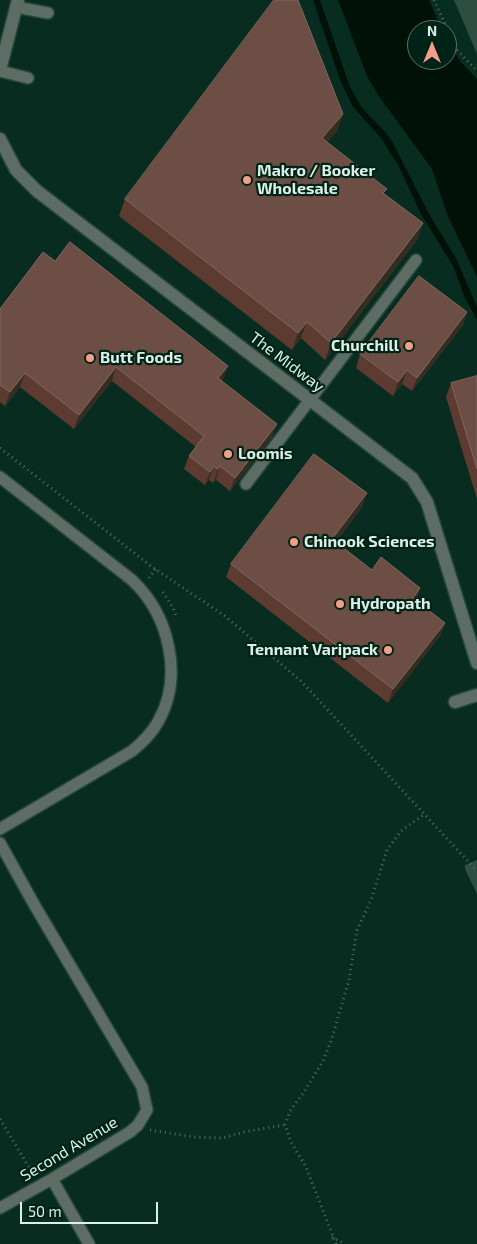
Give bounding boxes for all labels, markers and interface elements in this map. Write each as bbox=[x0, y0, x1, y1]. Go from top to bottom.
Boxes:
north arrow bbox=[407, 20, 457, 70]
text: N bbox=[427, 22, 437, 39]
place label: Makro / Booker Wholesale bbox=[257, 161, 375, 199]
marker: Makro / Booker Wholesale bbox=[241, 174, 253, 186]
street label: The Midway bbox=[246, 328, 328, 396]
place label: Churchill bbox=[331, 336, 399, 356]
marker: Churchill bbox=[403, 340, 415, 352]
place label: Butt Foods bbox=[100, 348, 182, 368]
marker: Butt Foods bbox=[84, 352, 96, 364]
place label: Loomis bbox=[238, 444, 292, 464]
marker: Loomis bbox=[222, 448, 234, 460]
place label: Chinook Sciences bbox=[304, 532, 434, 552]
marker: Chinook Sciences bbox=[288, 536, 300, 548]
place label: Hydropath bbox=[350, 594, 431, 614]
marker: Hydropath bbox=[334, 598, 346, 610]
place label: Tennant Varipack bbox=[247, 640, 378, 660]
marker: Tennant Varipack bbox=[382, 644, 394, 656]
street label: Second Avenue bbox=[17, 1112, 121, 1186]
scale bar bbox=[22, 1192, 160, 1224]
text: 50 m bbox=[28, 1202, 62, 1220]

